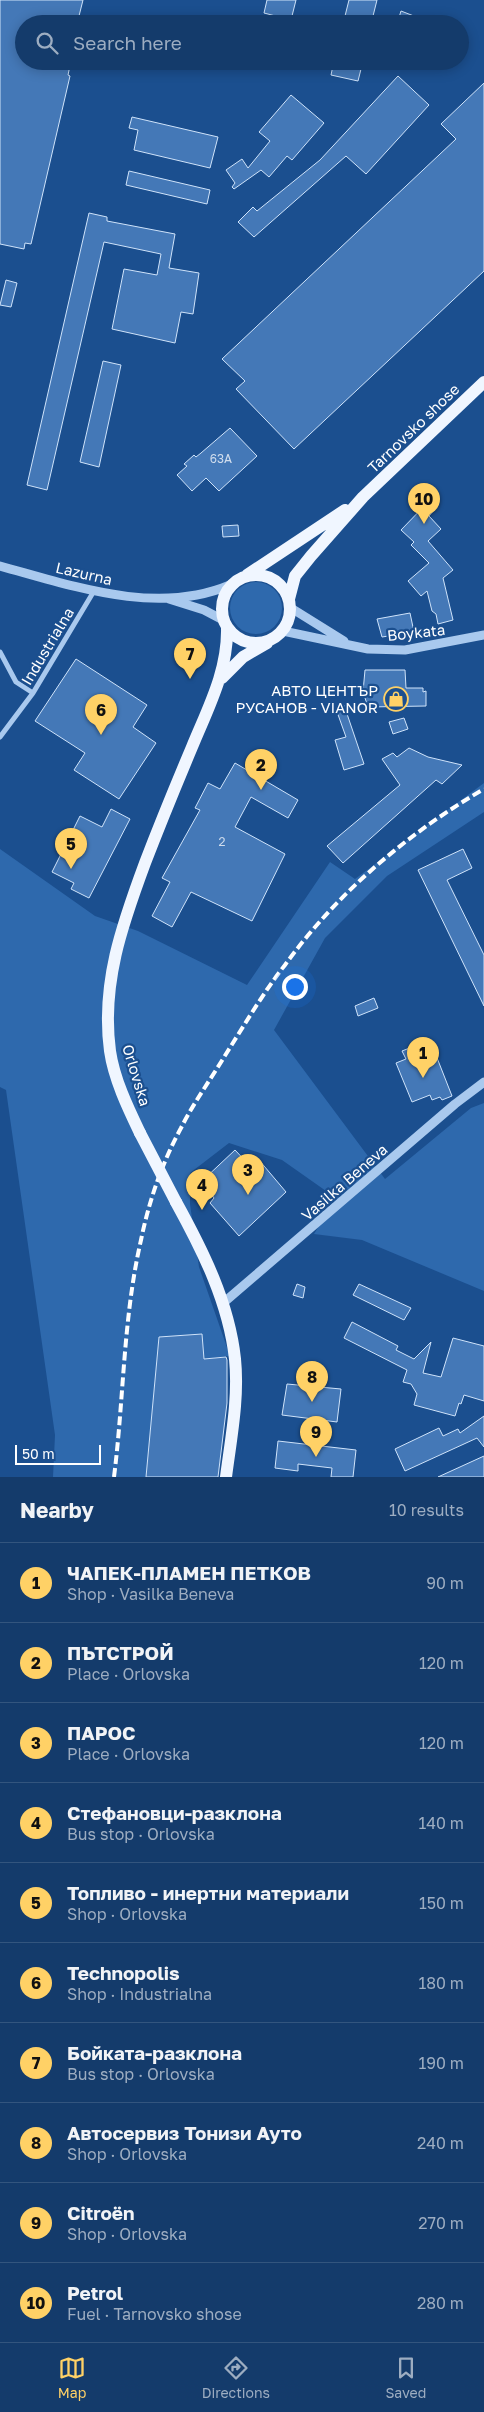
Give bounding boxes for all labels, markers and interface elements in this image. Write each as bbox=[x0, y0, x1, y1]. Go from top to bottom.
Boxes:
search box bbox=[15, 15, 469, 70]
icon: search bbox=[33, 29, 61, 57]
text: Search here bbox=[73, 31, 182, 54]
street label: Tarnovsko shose bbox=[363, 380, 463, 476]
house number: 63А bbox=[210, 451, 232, 466]
pin: 10 bbox=[408, 483, 440, 524]
street label: Lazurna bbox=[54, 558, 114, 588]
street label: Industrialna bbox=[17, 604, 77, 688]
street label: Boykata bbox=[386, 620, 446, 644]
pin: 7 bbox=[174, 638, 206, 679]
place label: АВТО ЦЕНТЪР РУСАНОВ - VIANOR bbox=[236, 681, 378, 716]
shop icon: АВТО ЦЕНТЪР РУСАНОВ - VIANOR bbox=[383, 686, 409, 712]
pin: 6 bbox=[85, 694, 117, 735]
pin: 2 bbox=[245, 749, 277, 790]
pin: 5 bbox=[55, 828, 87, 869]
house number: 2 bbox=[219, 834, 226, 849]
your location bbox=[282, 974, 308, 1000]
pin: 1 bbox=[407, 1037, 439, 1078]
street label: Orlovska bbox=[119, 1042, 155, 1108]
street label: Vasilka Beneva bbox=[297, 1140, 391, 1224]
pin: 3 bbox=[232, 1154, 264, 1195]
pin: 4 bbox=[186, 1169, 218, 1210]
pin: 8 bbox=[296, 1361, 328, 1402]
pin: 9 bbox=[300, 1416, 332, 1457]
scale bar bbox=[15, 1442, 101, 1465]
text: 50 m bbox=[22, 1445, 55, 1462]
text: Nearby bbox=[20, 1497, 94, 1523]
text: 10 results bbox=[389, 1500, 464, 1520]
text: ЧАПЕК-ПЛАМЕН ПЕТКОВ bbox=[67, 1561, 311, 1584]
text: 1 bbox=[32, 1573, 40, 1593]
text: 90 m bbox=[426, 1573, 464, 1593]
text: Shop · Vasilka Beneva bbox=[67, 1584, 234, 1604]
text: ПЪТСТРОЙ bbox=[67, 1641, 174, 1664]
text: 2 bbox=[31, 1653, 41, 1673]
text: 120 m bbox=[419, 1653, 464, 1673]
text: Place · Orlovska bbox=[67, 1664, 190, 1684]
text: ПАРОС bbox=[67, 1721, 136, 1744]
text: 3 bbox=[31, 1733, 41, 1753]
text: 120 m bbox=[419, 1733, 464, 1753]
text: Place · Orlovska bbox=[67, 1744, 190, 1764]
text: Стефановци-разклона bbox=[67, 1801, 282, 1824]
text: 4 bbox=[31, 1813, 41, 1833]
text: 140 m bbox=[418, 1813, 464, 1833]
text: Bus stop · Orlovska bbox=[67, 1824, 215, 1844]
text: Топливо - инертни материали bbox=[67, 1881, 349, 1904]
text: 5 bbox=[31, 1893, 41, 1913]
text: 150 m bbox=[419, 1893, 464, 1913]
text: Shop · Orlovska bbox=[67, 1904, 187, 1924]
text: Technopolis bbox=[67, 1961, 180, 1984]
text: 6 bbox=[31, 1973, 41, 1993]
text: 180 m bbox=[418, 1973, 464, 1993]
text: Shop · Industrialna bbox=[67, 1984, 212, 2004]
text: Бойката-разклона bbox=[67, 2041, 242, 2064]
text: 7 bbox=[32, 2053, 40, 2073]
text: 190 m bbox=[418, 2053, 464, 2073]
text: Bus stop · Orlovska bbox=[67, 2064, 215, 2084]
text: Автосервиз Тонизи Ауто bbox=[67, 2121, 302, 2144]
text: 8 bbox=[31, 2133, 41, 2153]
text: 240 m bbox=[417, 2133, 464, 2153]
text: Shop · Orlovska bbox=[67, 2144, 187, 2164]
text: Citroën bbox=[67, 2201, 135, 2224]
text: 9 bbox=[31, 2213, 41, 2233]
text: 270 m bbox=[418, 2213, 464, 2233]
text: Shop · Orlovska bbox=[67, 2224, 187, 2244]
text: Petrol bbox=[67, 2281, 123, 2304]
text: 10 bbox=[27, 2293, 45, 2313]
text: 280 m bbox=[417, 2293, 464, 2313]
text: Fuel · Tarnovsko shose bbox=[67, 2304, 242, 2324]
tab: Map bbox=[58, 2354, 86, 2401]
tab: Directions bbox=[202, 2354, 270, 2401]
tab: Saved bbox=[385, 2354, 426, 2401]

